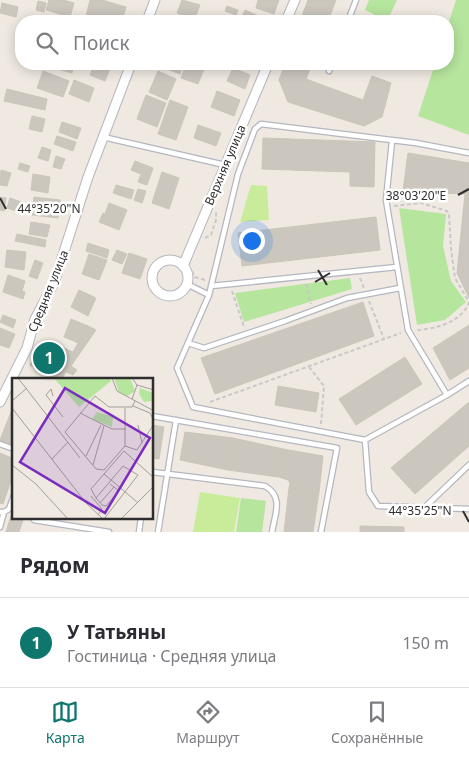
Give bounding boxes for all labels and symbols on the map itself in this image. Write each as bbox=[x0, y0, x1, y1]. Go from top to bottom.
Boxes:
street label: Верхняя улица bbox=[200, 122, 250, 208]
text: 38°03'20"E bbox=[386, 187, 446, 204]
text: 44°35'20"N bbox=[17, 200, 81, 217]
your location bbox=[239, 228, 265, 254]
street label: Средняя улица bbox=[24, 247, 72, 335]
pin: 1 bbox=[33, 339, 65, 377]
inset map bbox=[12, 378, 154, 520]
text: 44°35'25"N bbox=[388, 502, 452, 519]

